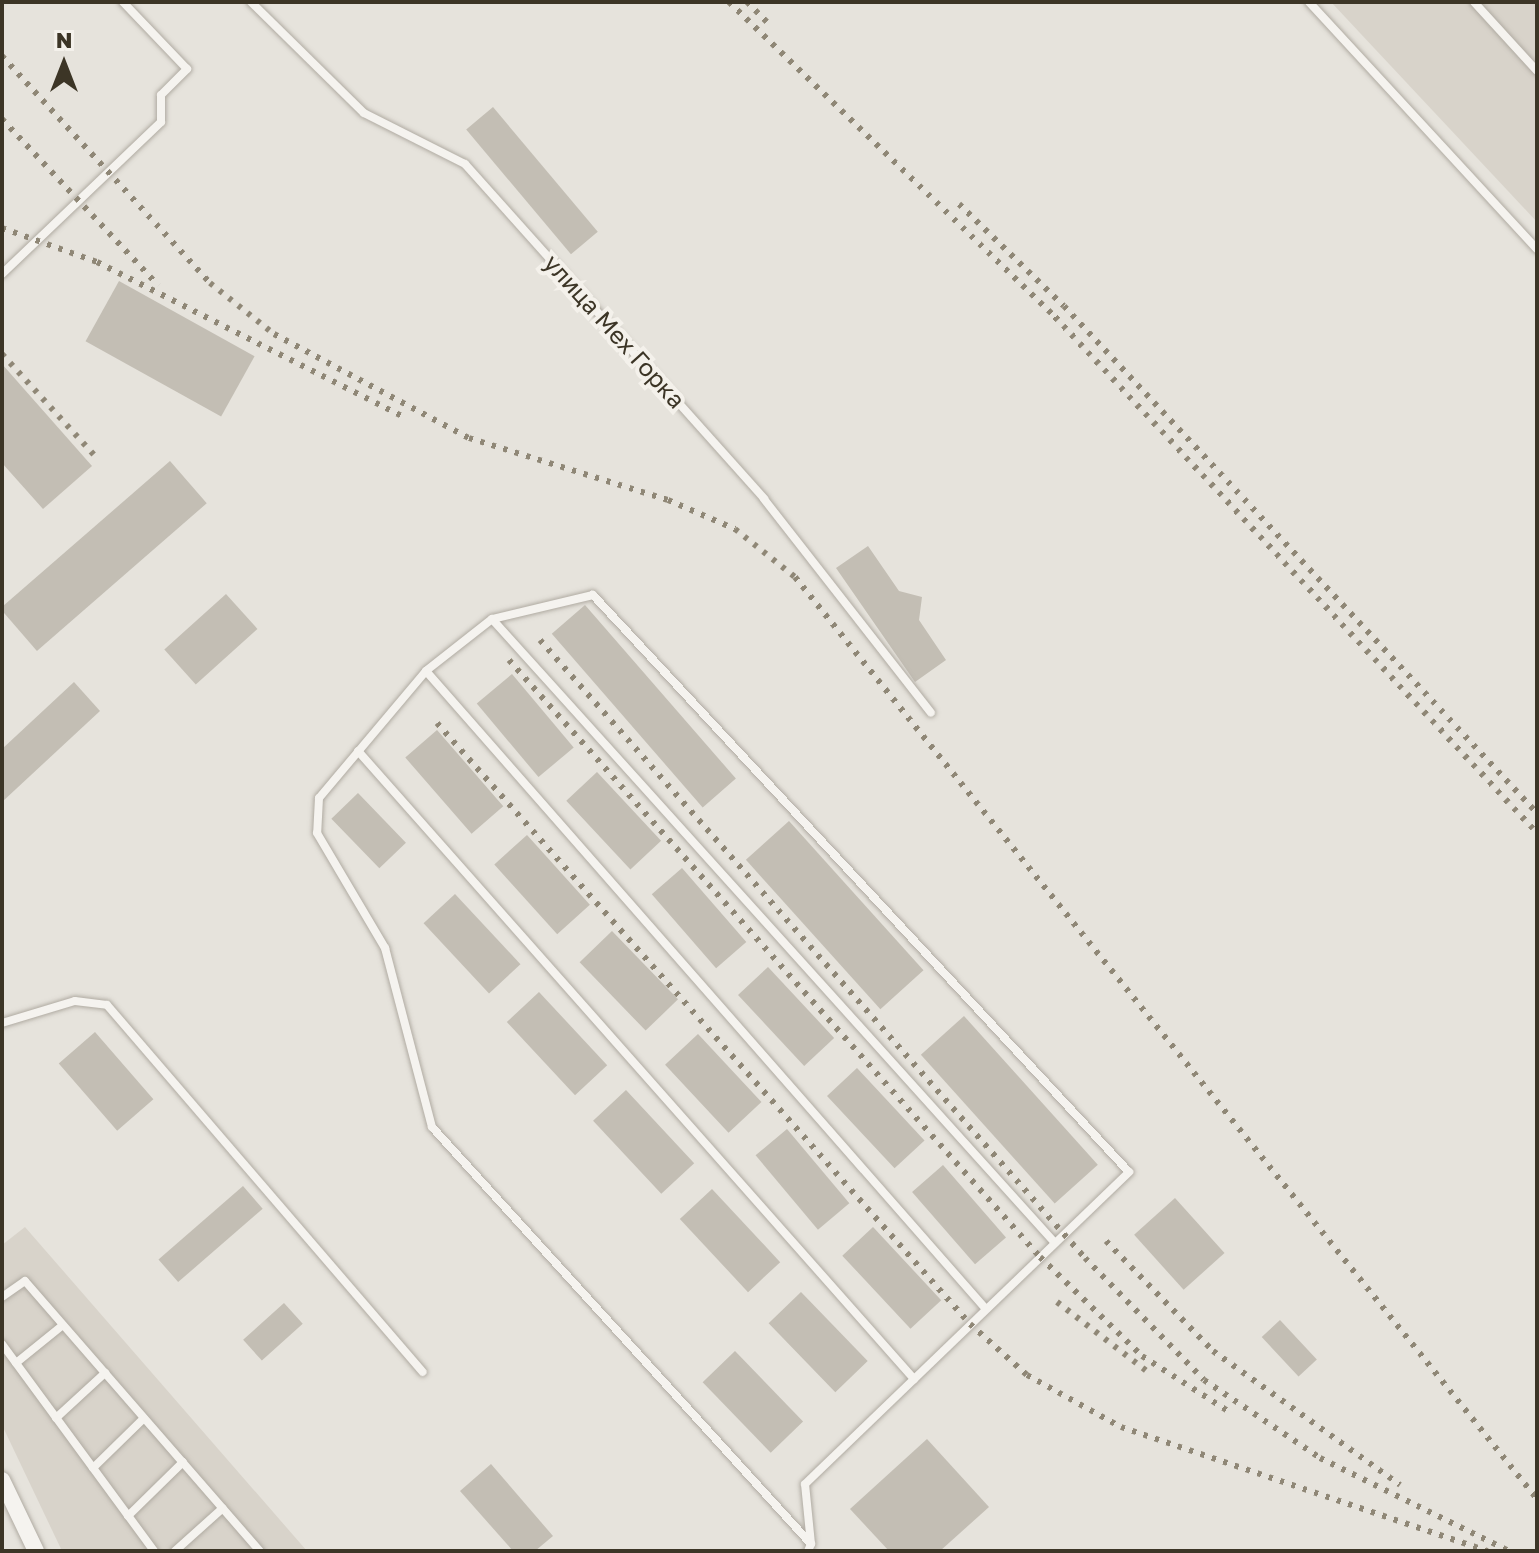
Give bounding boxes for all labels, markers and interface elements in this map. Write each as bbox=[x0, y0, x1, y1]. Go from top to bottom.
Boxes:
north arrow bbox=[24, 24, 104, 104]
text: N bbox=[56, 26, 72, 53]
street label: улица Мех Горка bbox=[538, 248, 692, 414]

